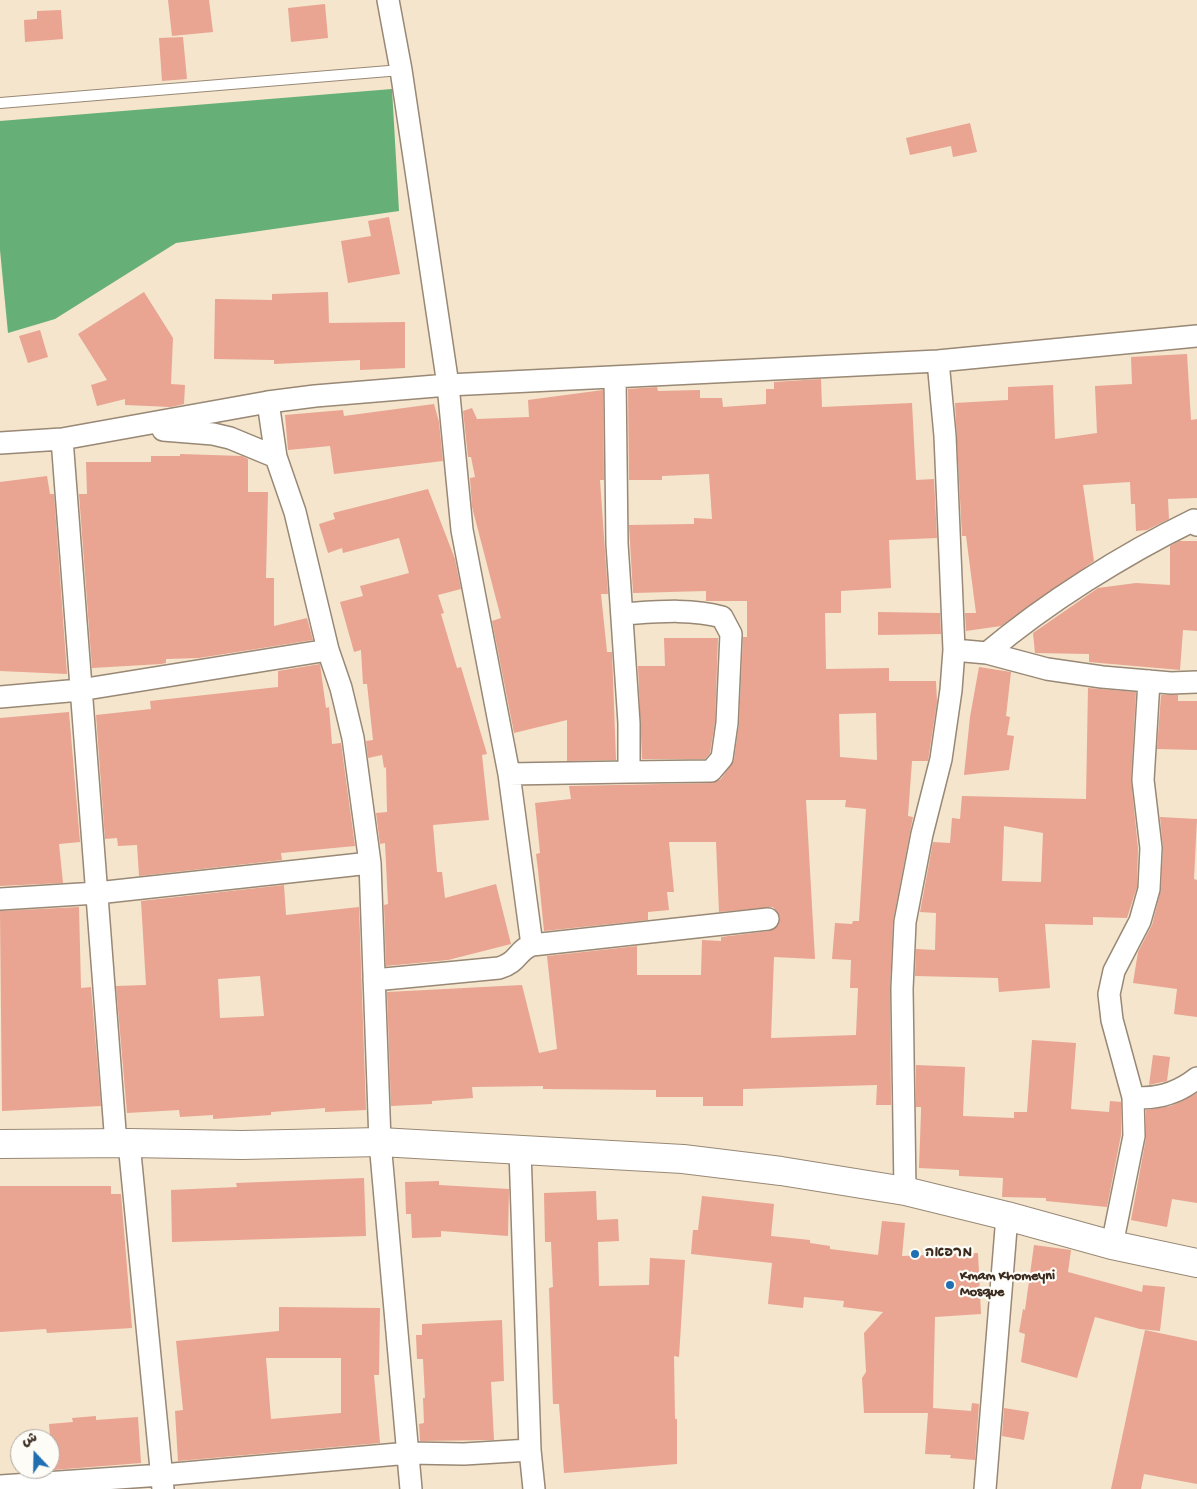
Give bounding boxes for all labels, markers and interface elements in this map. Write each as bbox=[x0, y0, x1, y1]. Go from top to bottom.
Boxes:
place label: מרפאה bbox=[925, 1246, 972, 1262]
marker: מרפאה bbox=[909, 1248, 921, 1260]
place label: Kmam Khomeyni Mosque bbox=[960, 1269, 1055, 1302]
marker: Kmam Khomeyni Mosque bbox=[944, 1279, 956, 1291]
north arrow bbox=[10, 1429, 60, 1479]
text: ش bbox=[20, 1430, 40, 1451]

